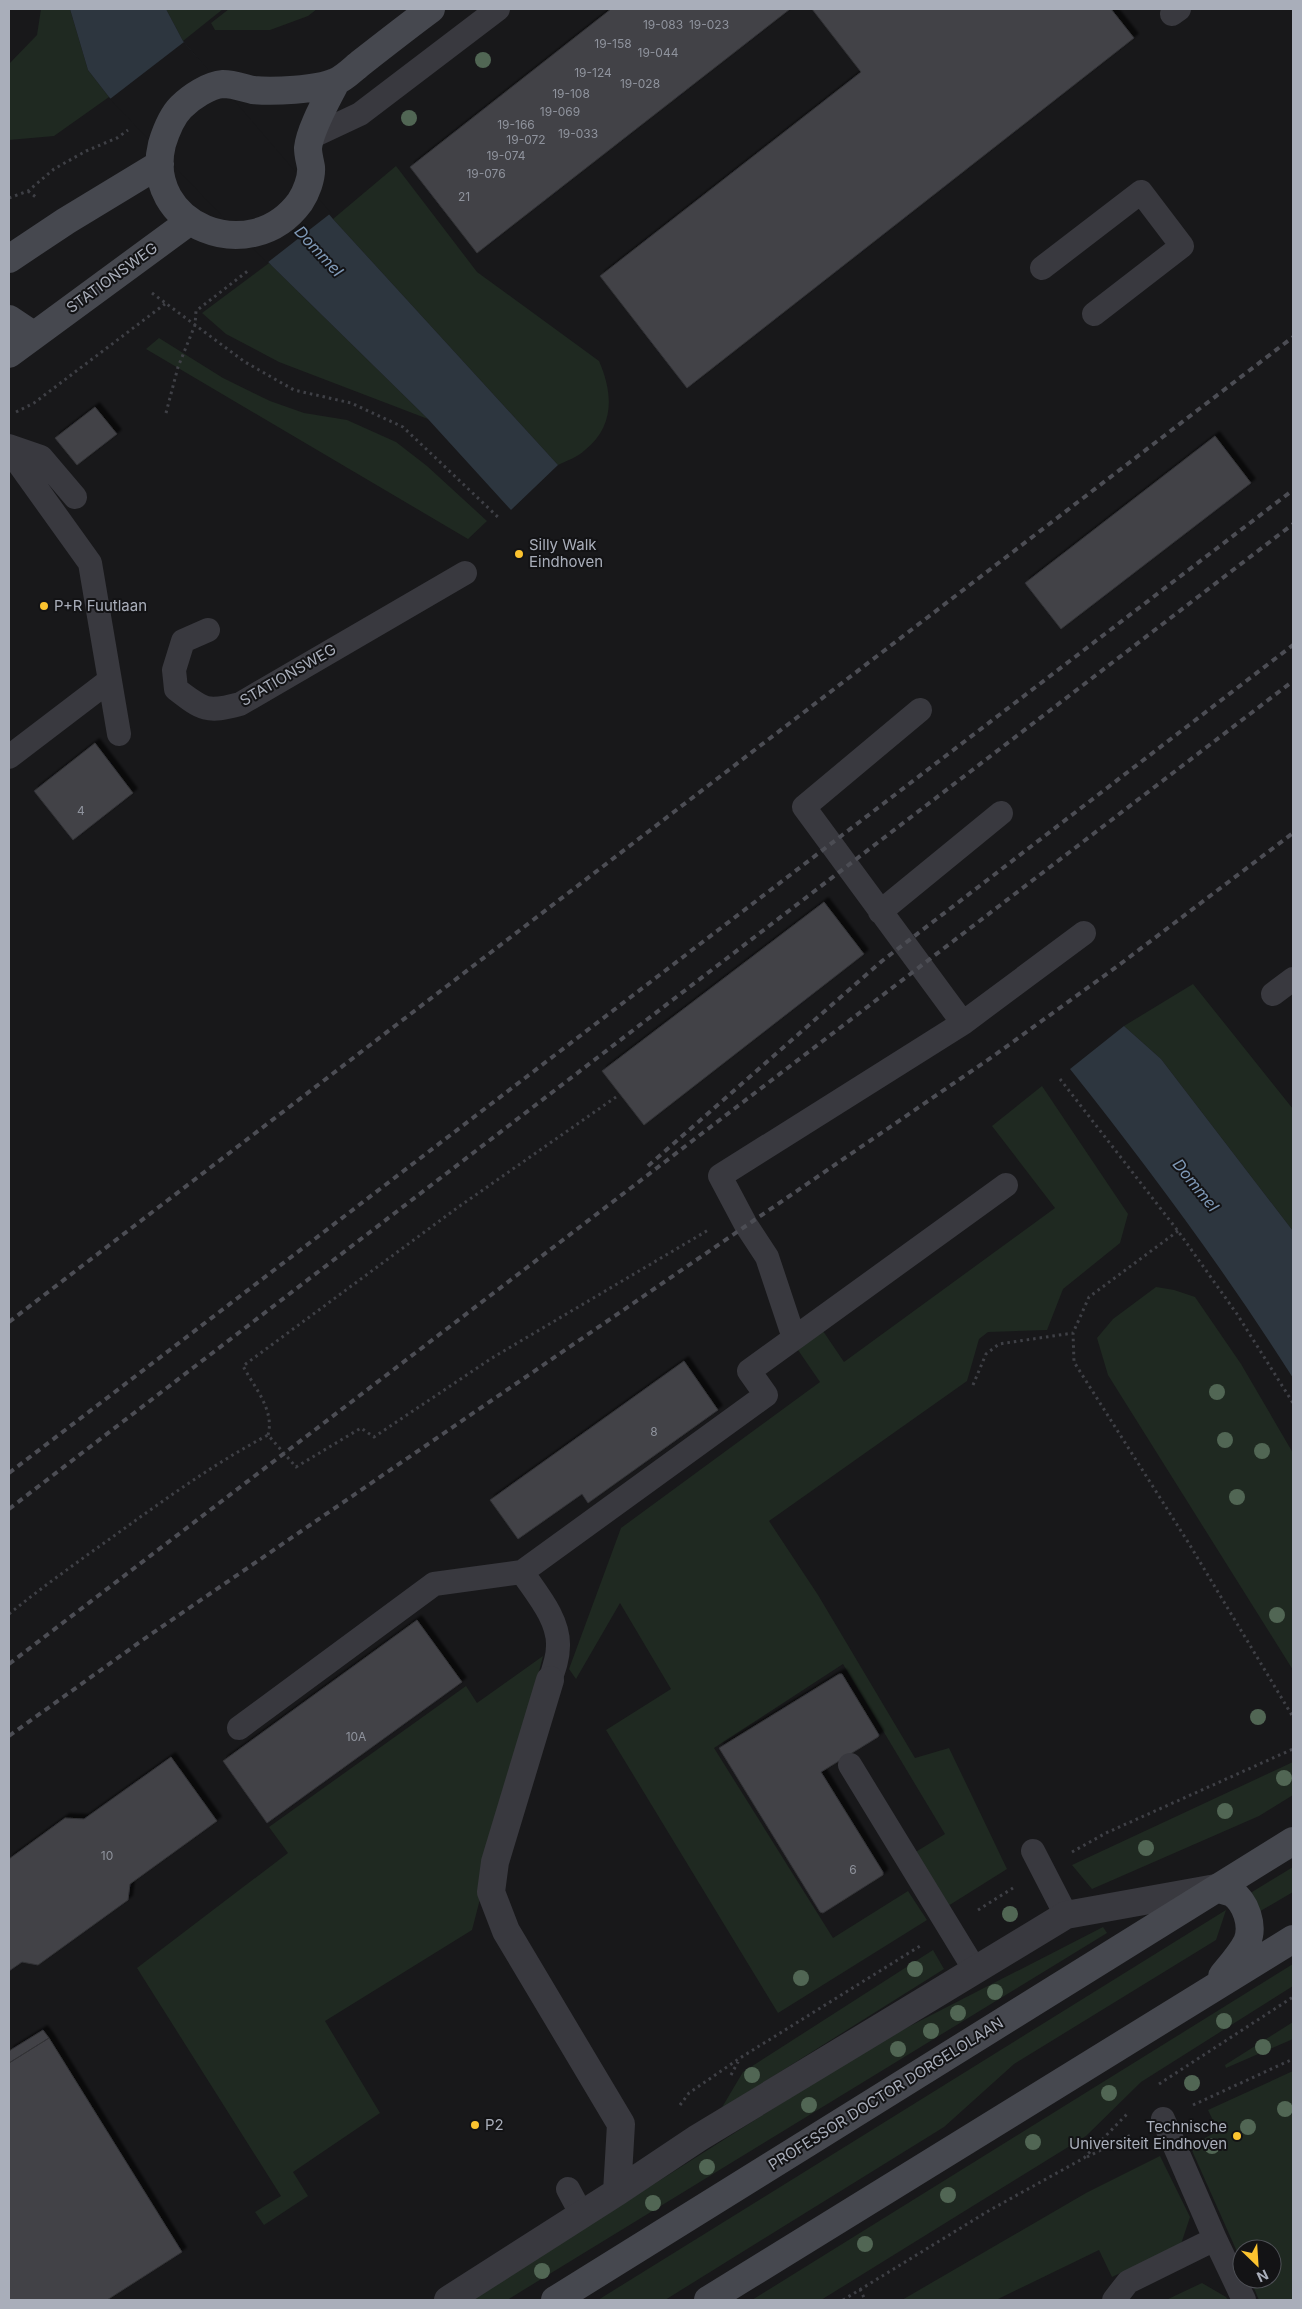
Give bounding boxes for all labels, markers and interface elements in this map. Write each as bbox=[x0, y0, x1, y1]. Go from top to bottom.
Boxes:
house number: 19-083 bbox=[643, 17, 683, 32]
house number: 19-023 bbox=[689, 17, 729, 32]
house number: 19-158 bbox=[594, 36, 632, 51]
house number: 19-044 bbox=[638, 45, 679, 60]
house number: 19-124 bbox=[574, 65, 612, 80]
house number: 19-028 bbox=[620, 76, 660, 91]
house number: 19-108 bbox=[552, 86, 590, 101]
house number: 19-069 bbox=[540, 104, 580, 119]
house number: 19-166 bbox=[497, 117, 535, 132]
house number: 19-033 bbox=[558, 126, 598, 141]
house number: 19-072 bbox=[506, 132, 546, 147]
house number: 19-074 bbox=[486, 148, 526, 163]
house number: 19-076 bbox=[466, 166, 506, 181]
house number: 21 bbox=[458, 189, 470, 204]
water label: Dommel bbox=[290, 221, 348, 281]
street label: STATIONSWEG bbox=[62, 238, 161, 317]
place label: Silly Walk Eindhoven bbox=[529, 535, 603, 571]
marker: Silly Walk Eindhoven bbox=[513, 548, 525, 560]
place label: P+R Fuutlaan bbox=[54, 596, 147, 615]
marker: P+R Fuutlaan bbox=[38, 600, 50, 612]
street label: STATIONSWEG bbox=[236, 639, 339, 710]
house number: 4 bbox=[77, 803, 85, 818]
water label: Dommel bbox=[1169, 1155, 1223, 1216]
house number: 8 bbox=[650, 1424, 658, 1439]
house number: 10A bbox=[346, 1729, 366, 1744]
house number: 10 bbox=[101, 1848, 113, 1863]
house number: 6 bbox=[849, 1862, 857, 1877]
street label: PROFESSOR DOCTOR DORGELOLAAN bbox=[765, 2013, 1007, 2174]
place label: P2 bbox=[485, 2115, 504, 2134]
place label: Technische Universiteit Eindhoven bbox=[1069, 2117, 1227, 2153]
marker: P2 bbox=[469, 2119, 481, 2131]
marker: Technische Universiteit Eindhoven bbox=[1231, 2130, 1243, 2142]
north arrow bbox=[1232, 2239, 1282, 2289]
text: N bbox=[1254, 2266, 1271, 2286]

